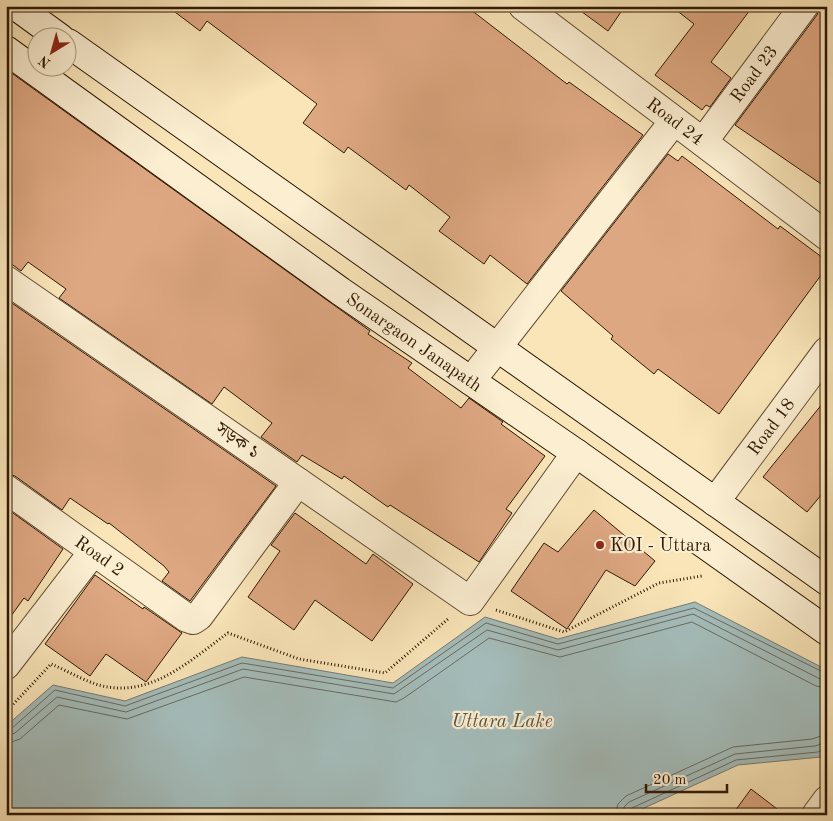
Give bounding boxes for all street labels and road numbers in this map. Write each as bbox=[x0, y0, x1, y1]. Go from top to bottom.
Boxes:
street label: Road 23 bbox=[728, 42, 781, 106]
street label: Road 24 bbox=[643, 95, 706, 149]
street label: Sonargaon Janapath bbox=[343, 290, 485, 396]
street label: Road 18 bbox=[745, 395, 799, 459]
street label: সড়ক ১ bbox=[211, 419, 263, 462]
street label: Road 2 bbox=[71, 533, 127, 580]

